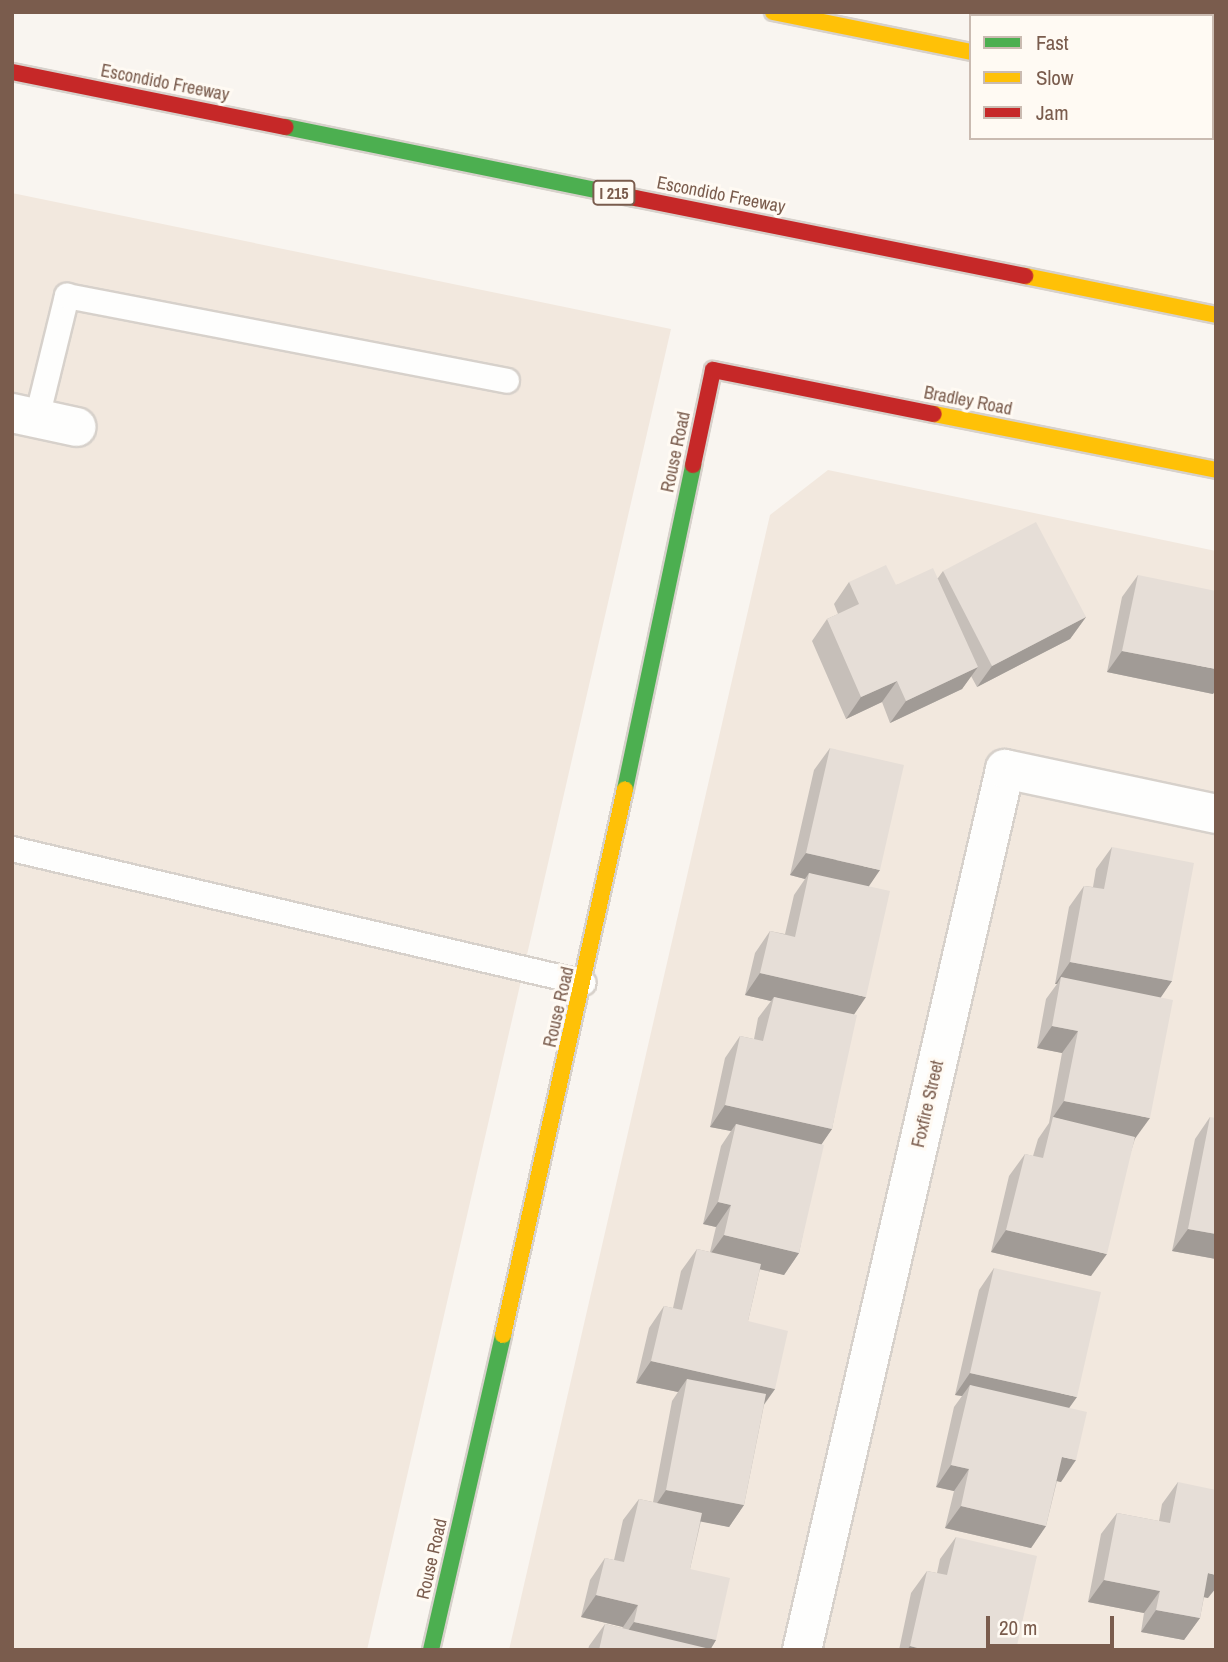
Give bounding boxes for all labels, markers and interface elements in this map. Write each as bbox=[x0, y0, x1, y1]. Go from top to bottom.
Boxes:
legend bbox=[969, 14, 1214, 140]
text: Fast bbox=[1036, 28, 1069, 57]
street label: Escondido Freeway bbox=[99, 60, 231, 106]
text: Slow bbox=[1036, 63, 1073, 92]
text: Jam bbox=[1036, 98, 1069, 127]
street label: Escondido Freeway bbox=[655, 172, 787, 218]
road number: I 215 bbox=[591, 181, 637, 206]
street label: Bradley Road bbox=[922, 382, 1014, 420]
street label: Rouse Road bbox=[657, 410, 695, 494]
street label: Rouse Road bbox=[539, 965, 579, 1049]
street label: Foxfire Street bbox=[907, 1058, 949, 1150]
street label: Rouse Road bbox=[412, 1517, 452, 1601]
scale bar bbox=[990, 1602, 1118, 1646]
text: 20 m bbox=[999, 1613, 1037, 1642]

